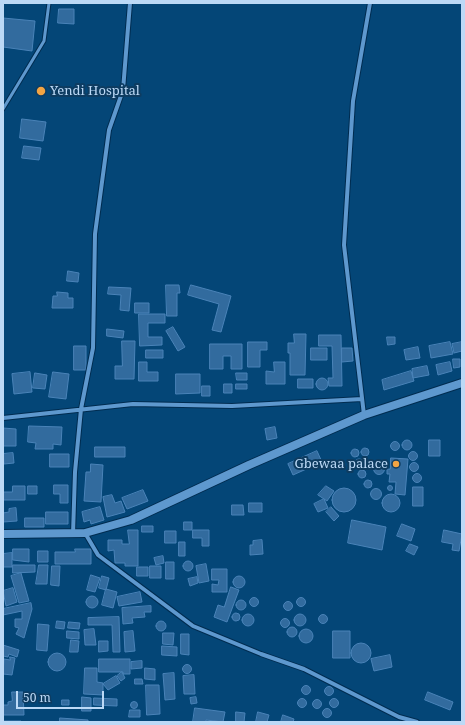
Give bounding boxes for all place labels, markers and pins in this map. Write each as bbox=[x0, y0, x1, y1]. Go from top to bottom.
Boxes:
place label: Yendi Hospital bbox=[50, 83, 140, 99]
marker: Yendi Hospital bbox=[35, 85, 47, 97]
place label: Gbewaa palace bbox=[295, 456, 388, 472]
marker: Gbewaa palace bbox=[391, 459, 401, 469]

